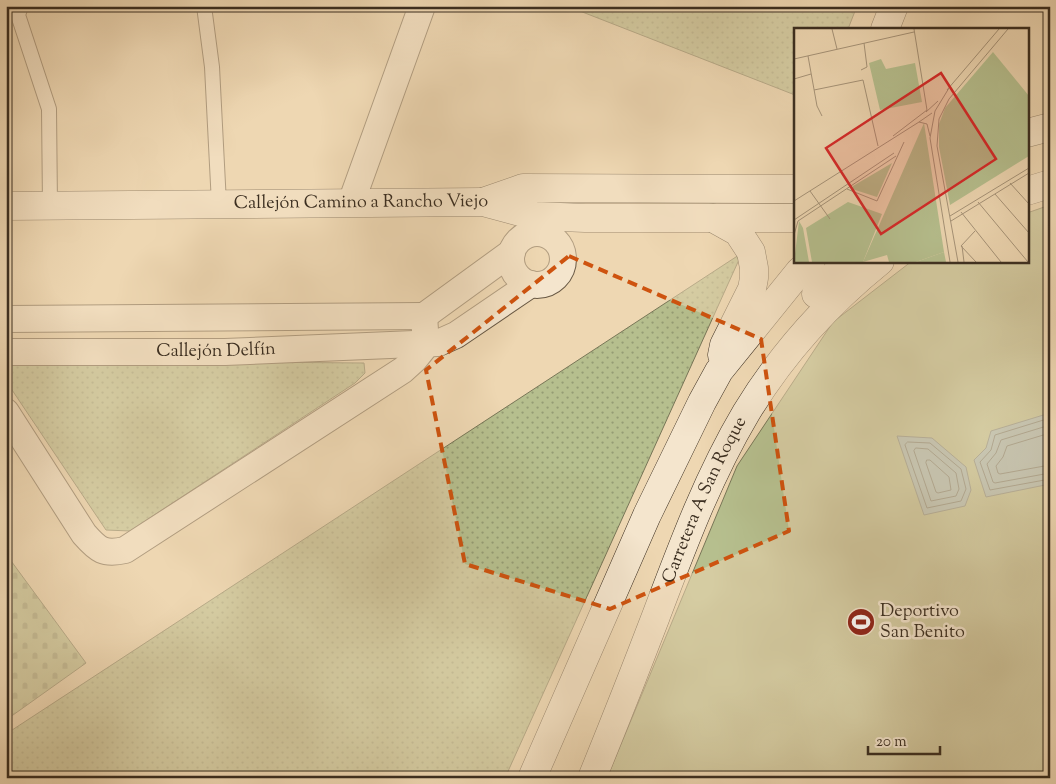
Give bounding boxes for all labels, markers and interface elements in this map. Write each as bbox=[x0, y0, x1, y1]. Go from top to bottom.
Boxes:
inset map bbox=[794, 28, 1028, 262]
street label: Callejón Camino a Rancho Viejo bbox=[234, 188, 492, 217]
street label: Callejón Delfín bbox=[156, 337, 277, 365]
street label: Carretera A San Roque bbox=[656, 412, 754, 587]
place label: Deportivo San Benito bbox=[880, 599, 965, 646]
sports icon: Deportivo San Benito bbox=[846, 607, 876, 637]
scale bar bbox=[868, 724, 941, 756]
text: 20 m bbox=[876, 732, 907, 753]

